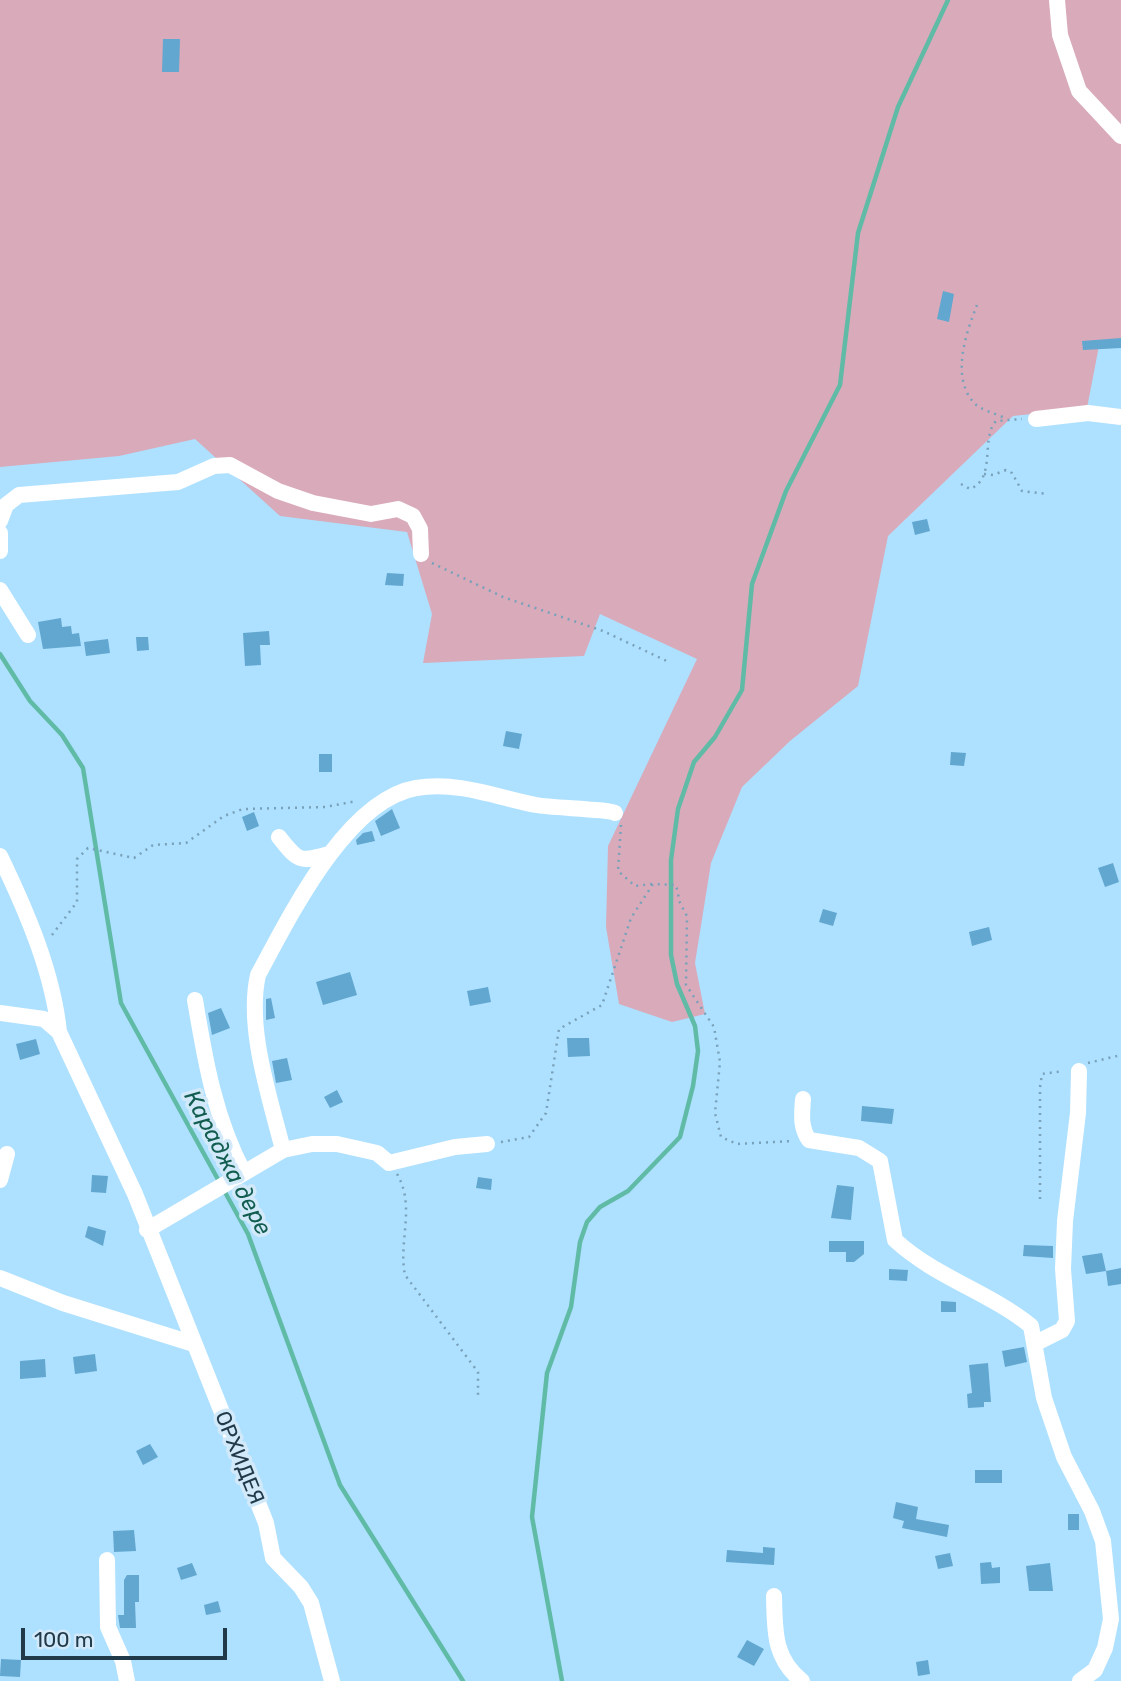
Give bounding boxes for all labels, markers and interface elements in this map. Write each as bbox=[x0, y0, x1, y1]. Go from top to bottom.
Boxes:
water label: Караджа дере bbox=[177, 1086, 277, 1240]
street label: ОРХИДЕЯ bbox=[209, 1408, 269, 1508]
scale bar bbox=[24, 1614, 231, 1658]
text: 100 m bbox=[34, 1627, 93, 1652]

